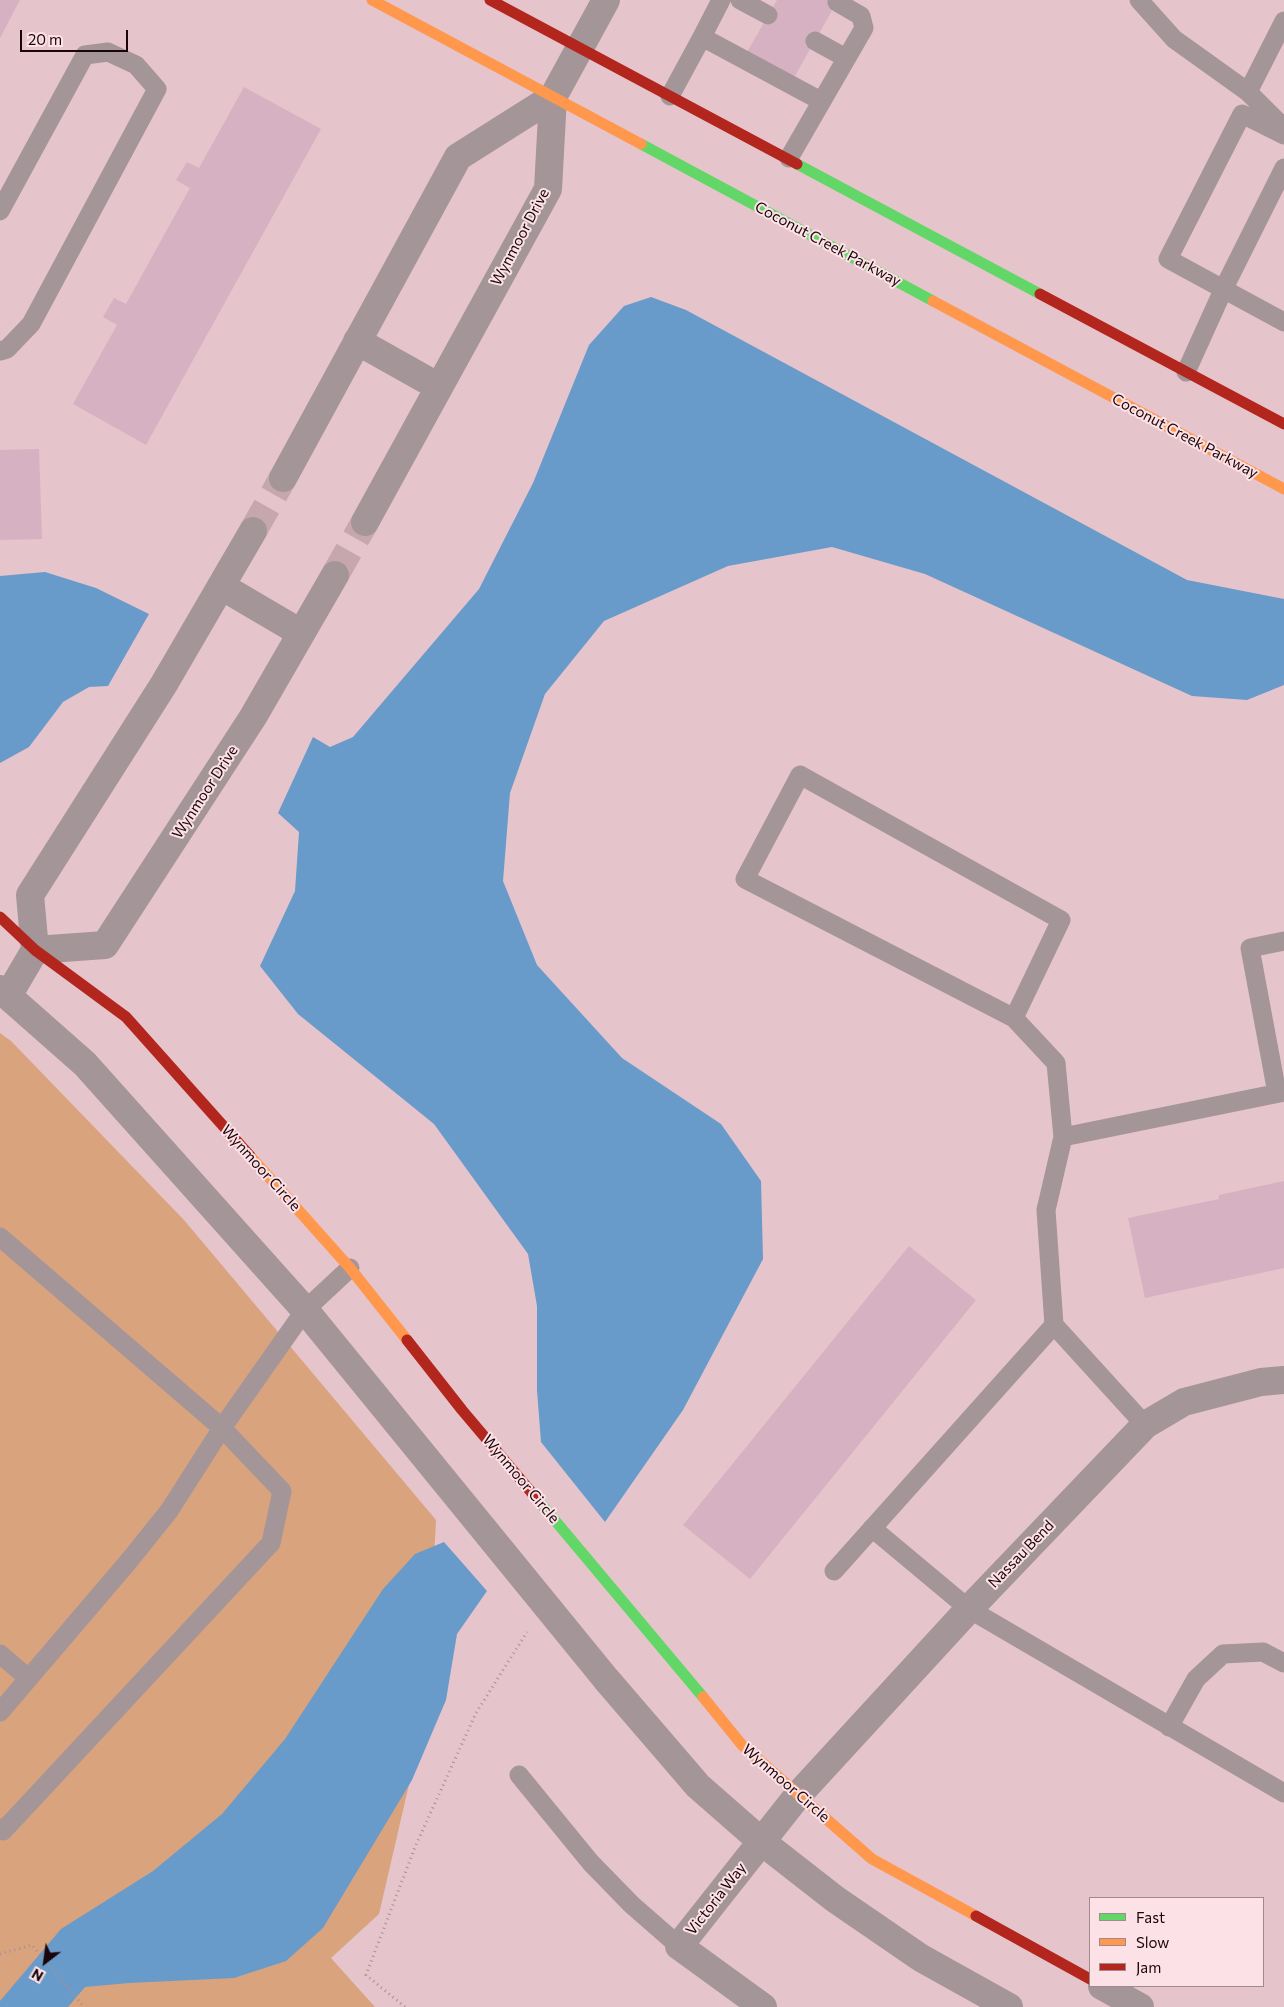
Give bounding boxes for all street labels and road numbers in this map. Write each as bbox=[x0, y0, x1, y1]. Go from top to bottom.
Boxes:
street label: Wynmoor Drive bbox=[487, 185, 553, 289]
street label: Coconut Creek Parkway bbox=[752, 198, 904, 290]
street label: Coconut Creek Parkway bbox=[1109, 390, 1261, 482]
street label: Wynmoor Drive bbox=[168, 742, 242, 842]
street label: Wynmoor Circle bbox=[217, 1121, 305, 1215]
street label: Wynmoor Circle bbox=[479, 1431, 563, 1527]
street label: Nassau Bend bbox=[984, 1517, 1058, 1591]
street label: Wynmoor Circle bbox=[739, 1740, 833, 1826]
street label: Victoria Way bbox=[682, 1859, 750, 1939]

